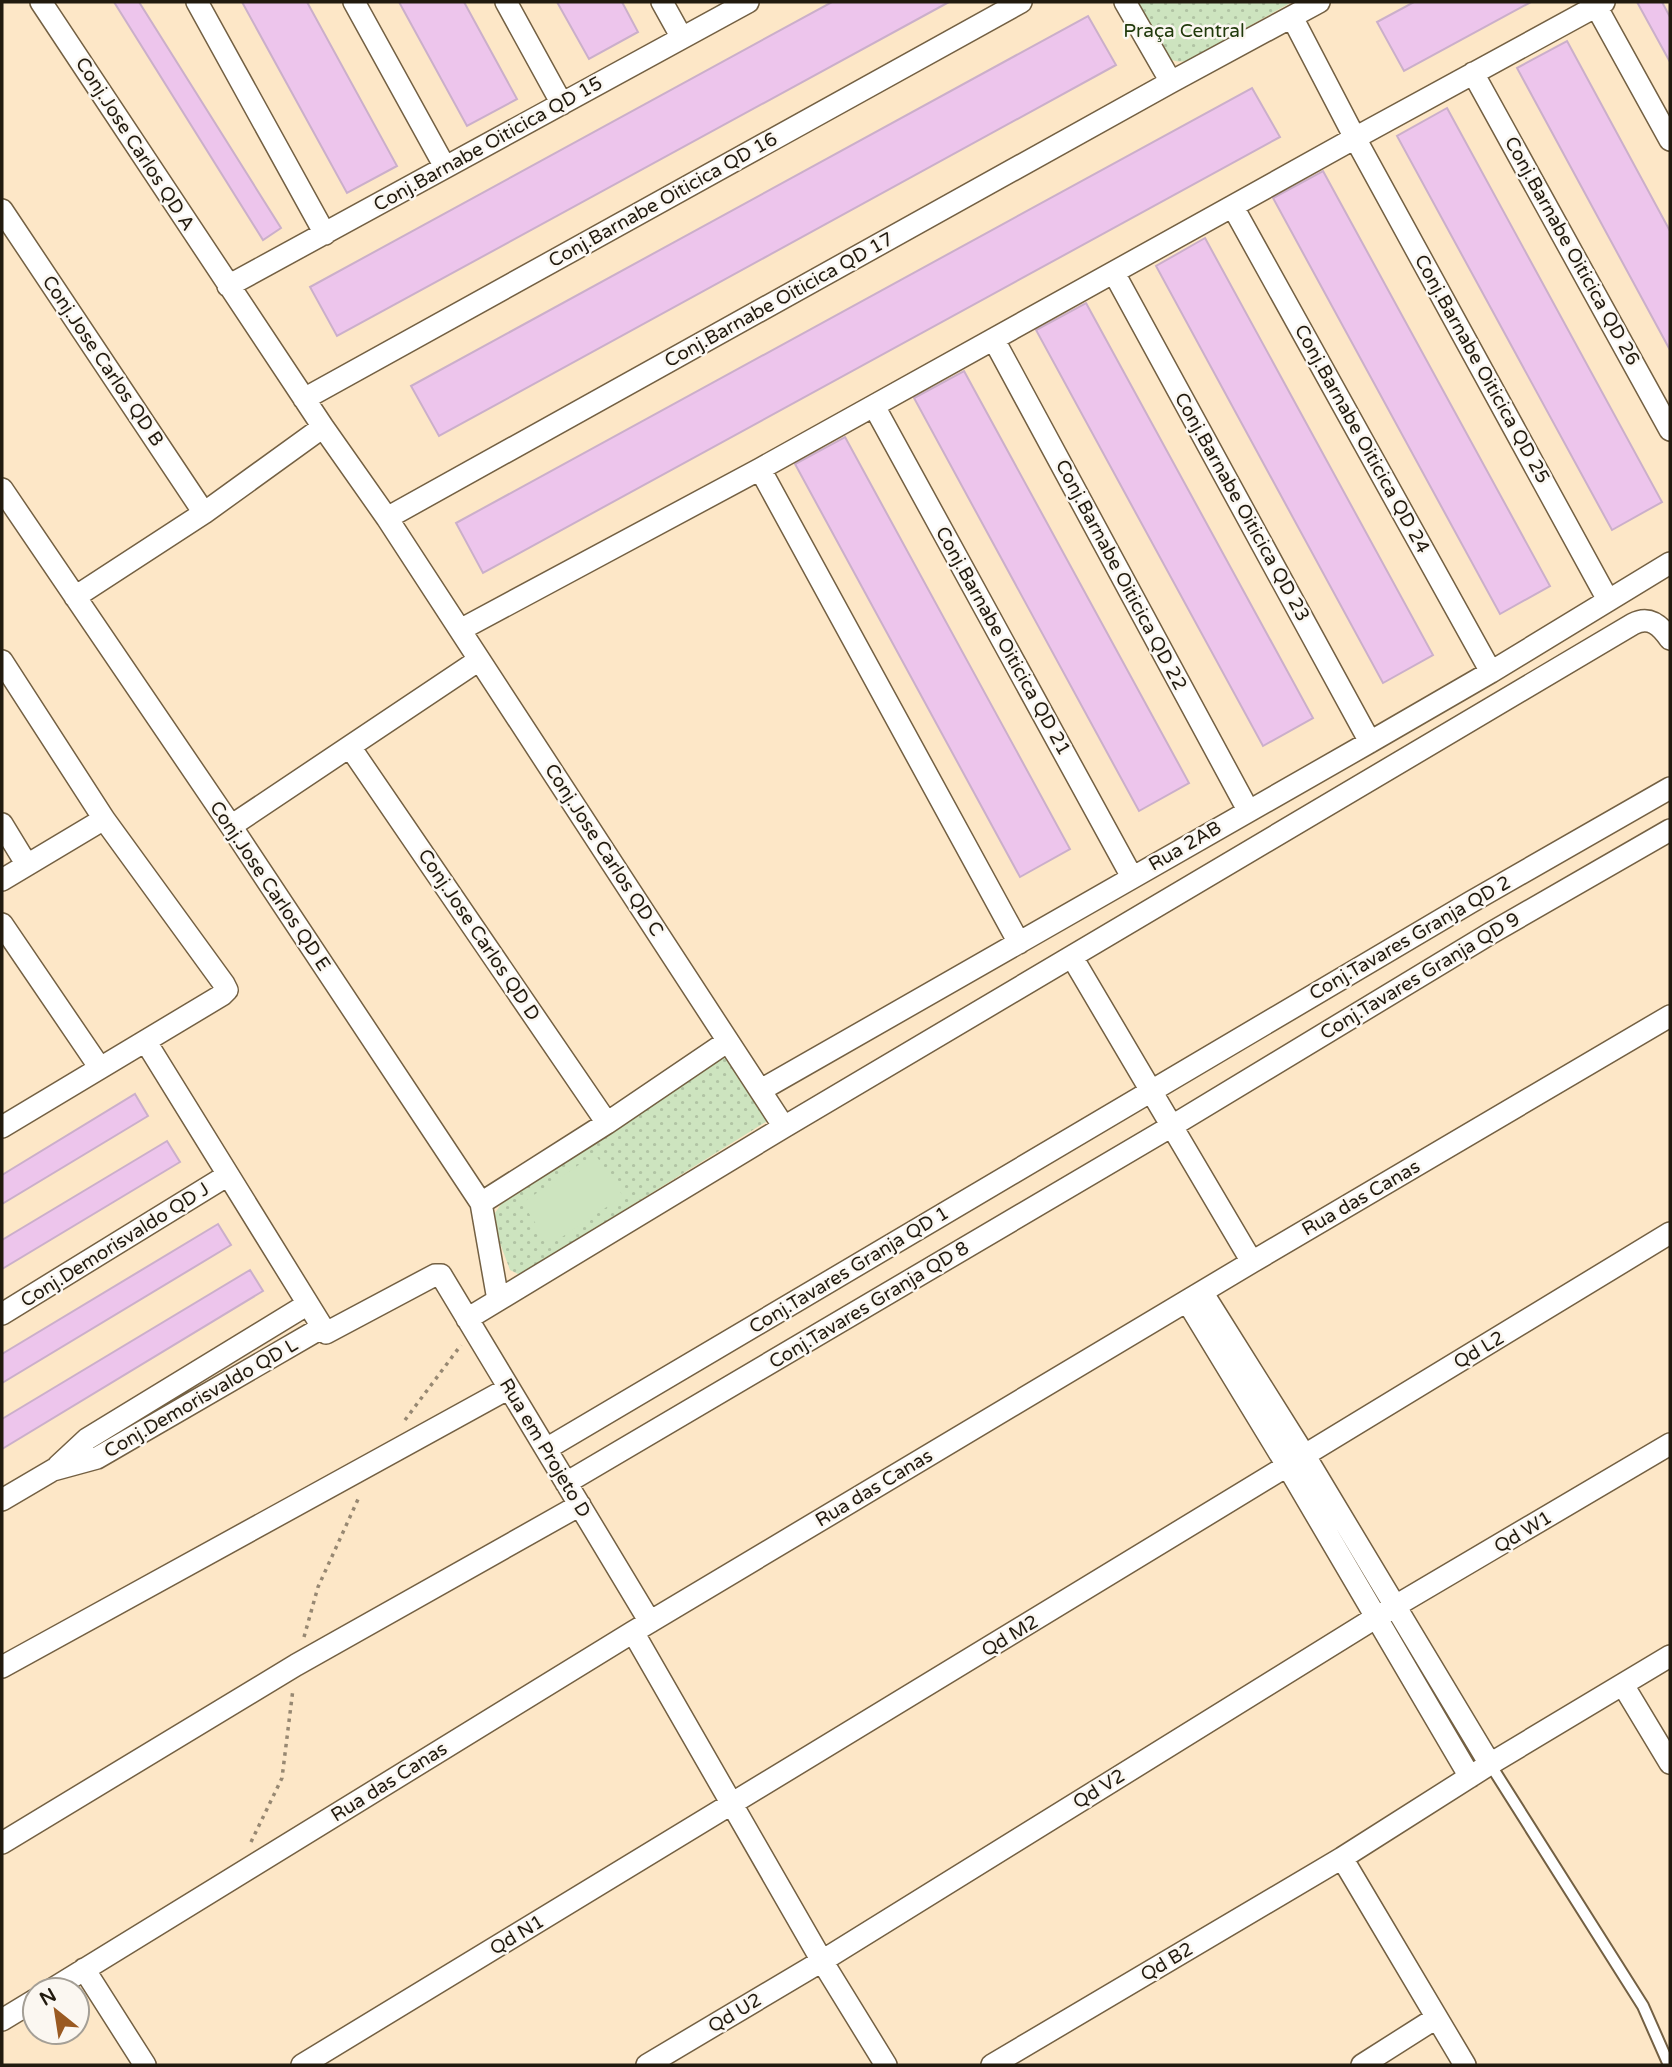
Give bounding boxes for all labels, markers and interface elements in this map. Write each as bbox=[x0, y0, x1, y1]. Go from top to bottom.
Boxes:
park label: Praça Central bbox=[1123, 20, 1245, 42]
street label: Conj.Jose Carlos QD A bbox=[71, 53, 199, 235]
street label: Conj.Barnabe Oiticica QD 15 bbox=[370, 72, 606, 216]
street label: Conj.Barnabe Oiticica QD 16 bbox=[545, 128, 781, 272]
street label: Conj.Barnabe Oiticica QD 26 bbox=[1500, 133, 1644, 369]
street label: Conj.Barnabe Oiticica QD 17 bbox=[661, 228, 897, 372]
street label: Conj.Barnabe Oiticica QD 25 bbox=[1410, 251, 1554, 487]
street label: Conj.Jose Carlos QD B bbox=[38, 272, 168, 450]
street label: Conj.Barnabe Oiticica QD 24 bbox=[1290, 321, 1434, 557]
street label: Conj.Barnabe Oiticica QD 23 bbox=[1170, 389, 1314, 625]
street label: Conj.Barnabe Oiticica QD 22 bbox=[1051, 456, 1191, 694]
street label: Conj.Barnabe Oiticica QD 21 bbox=[931, 523, 1075, 759]
street label: Conj.Jose Carlos QD C bbox=[540, 760, 668, 940]
street label: Conj.Jose Carlos QD E bbox=[205, 797, 335, 975]
street label: Rua 2AB bbox=[1145, 816, 1225, 876]
street label: Conj.Jose Carlos QD D bbox=[413, 845, 545, 1025]
street label: Conj.Tavares Granja QD 2 bbox=[1305, 871, 1515, 1005]
street label: Conj.Tavares Granja QD 9 bbox=[1316, 908, 1524, 1044]
street label: Rua das Canas bbox=[1298, 1155, 1424, 1241]
street label: Conj.Demorisvaldo QD J bbox=[17, 1178, 213, 1312]
street label: Conj.Tavares Granja QD 1 bbox=[745, 1202, 953, 1338]
street label: Conj.Tavares Granja QD 8 bbox=[765, 1237, 973, 1373]
street label: Qd L2 bbox=[1450, 1326, 1508, 1374]
street label: Conj.Demorisvaldo QD L bbox=[100, 1333, 302, 1463]
street label: Rua em Projeto D bbox=[495, 1374, 595, 1522]
street label: Rua das Canas bbox=[811, 1444, 937, 1532]
street label: Qd W1 bbox=[1490, 1506, 1556, 1558]
street label: Qd M2 bbox=[978, 1611, 1042, 1661]
street label: Rua das Canas bbox=[327, 1738, 451, 1826]
street label: Qd V2 bbox=[1069, 1765, 1129, 1813]
street label: Qd N1 bbox=[486, 1910, 548, 1960]
street label: Qd B2 bbox=[1137, 1938, 1197, 1986]
north arrow bbox=[21, 1976, 91, 2046]
text: N bbox=[36, 1984, 60, 2010]
street label: Qd U2 bbox=[704, 1989, 766, 2037]

